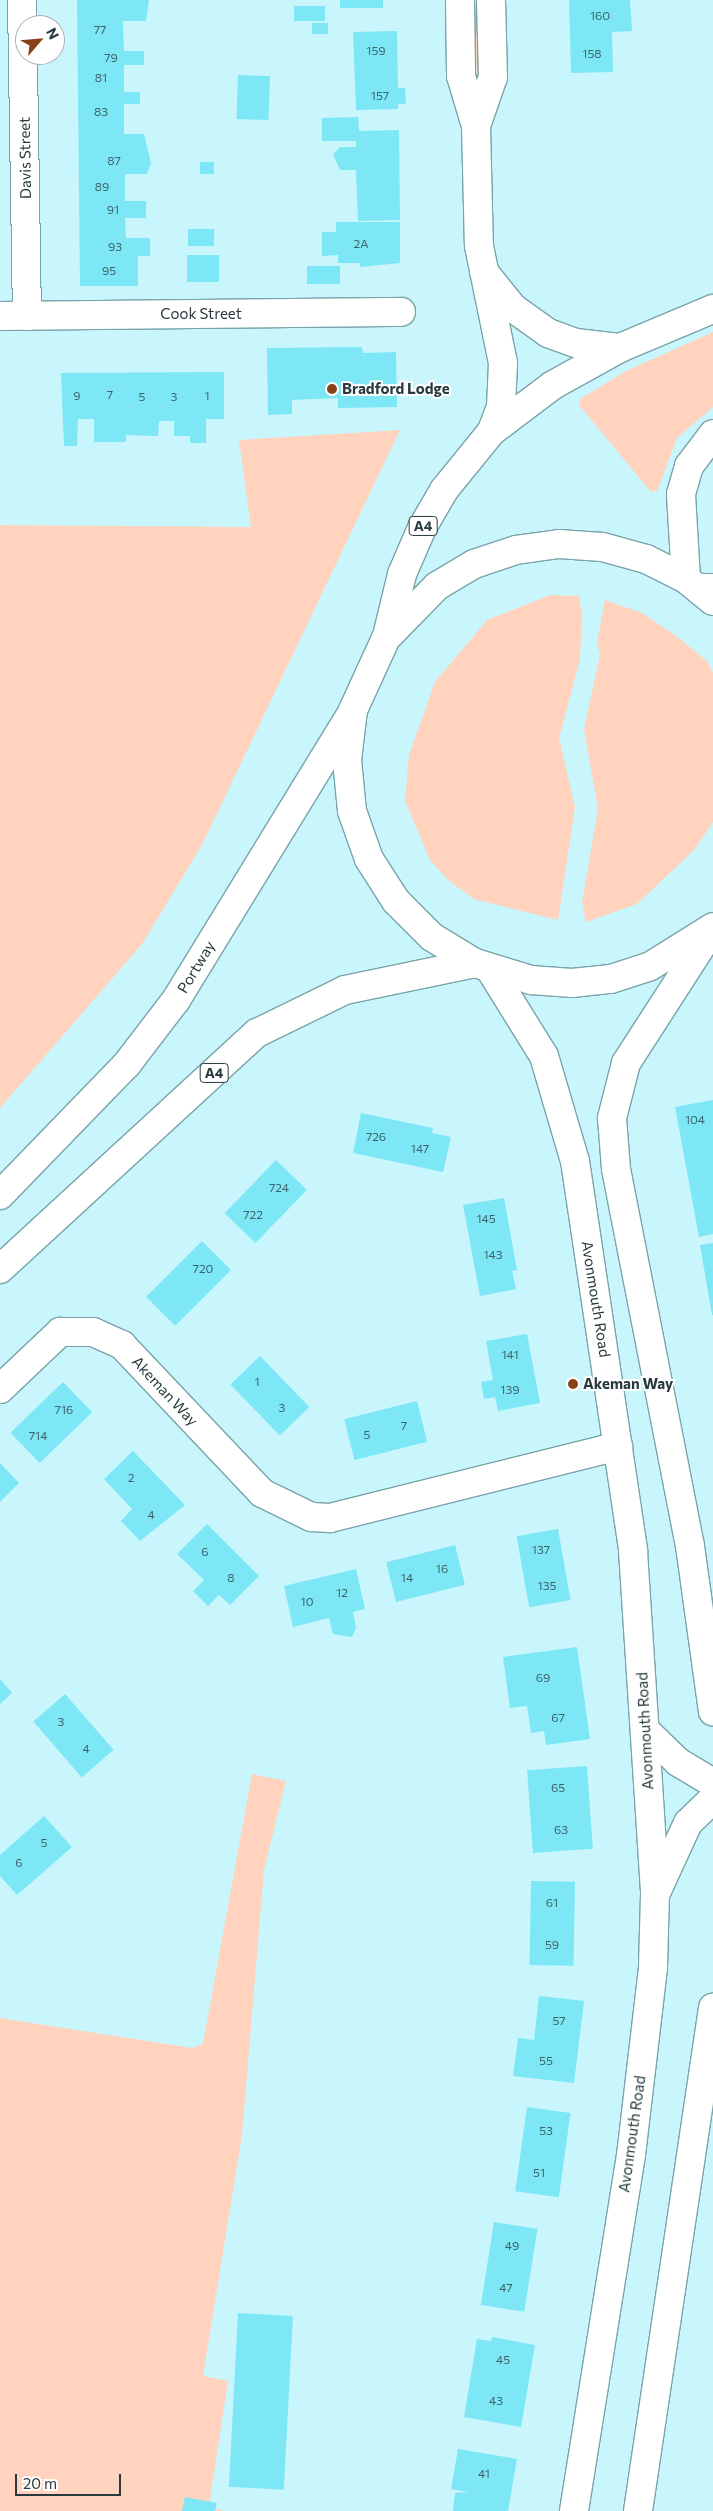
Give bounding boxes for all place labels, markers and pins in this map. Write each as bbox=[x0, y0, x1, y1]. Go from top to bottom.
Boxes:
place label: Bradford Lodge bbox=[342, 380, 450, 398]
marker: Bradford Lodge bbox=[326, 383, 338, 395]
place label: Akeman Way bbox=[583, 1375, 673, 1393]
marker: Akeman Way bbox=[567, 1378, 579, 1390]

